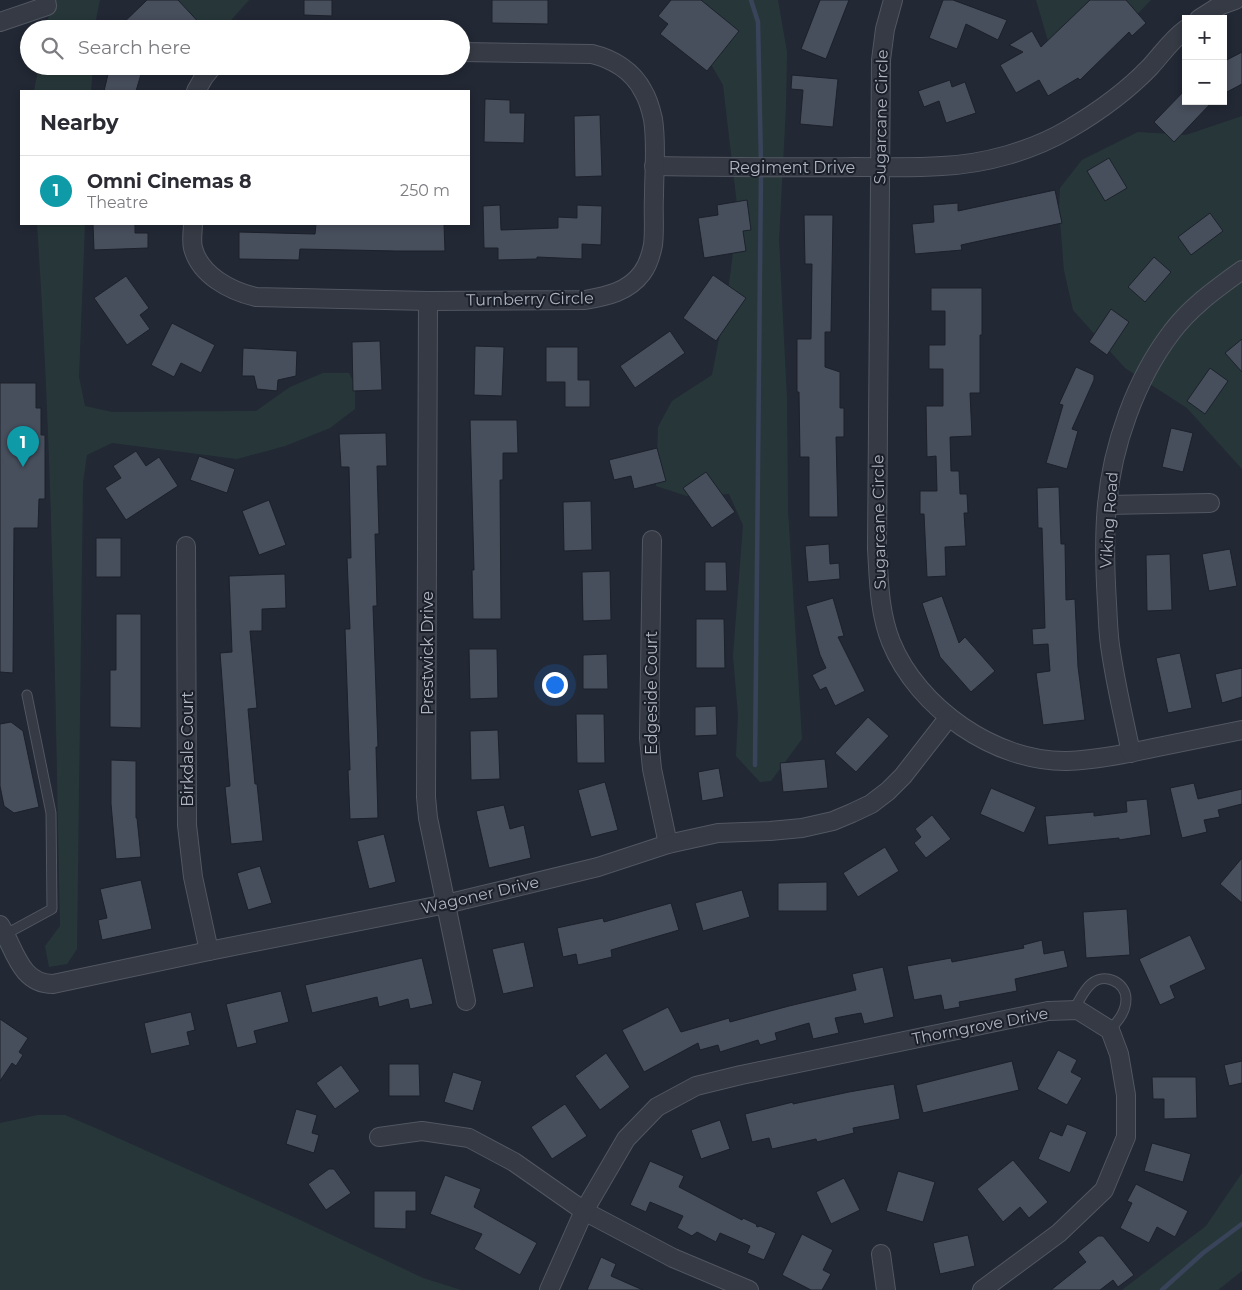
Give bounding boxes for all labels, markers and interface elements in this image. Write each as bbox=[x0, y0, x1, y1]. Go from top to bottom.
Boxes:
map controls bbox=[1182, 15, 1227, 105]
button: + bbox=[1182, 15, 1227, 60]
search box bbox=[20, 20, 470, 75]
icon: search bbox=[38, 34, 66, 62]
text: Search here bbox=[78, 36, 191, 59]
street label: Sugarcane Circle bbox=[870, 49, 892, 185]
button: − bbox=[1182, 60, 1227, 105]
text: Nearby bbox=[40, 110, 119, 135]
street label: Regiment Drive bbox=[729, 158, 855, 177]
text: Omni Cinemas 8 bbox=[87, 170, 252, 193]
text: 1 bbox=[53, 181, 59, 200]
text: 250 m bbox=[400, 181, 450, 200]
text: Theatre bbox=[87, 193, 148, 212]
street label: Turnberry Circle bbox=[466, 288, 594, 310]
pin: 1 bbox=[7, 426, 39, 467]
street label: Sugarcane Circle bbox=[868, 454, 890, 590]
street label: Viking Road bbox=[1096, 471, 1122, 569]
street label: Prestwick Drive bbox=[418, 591, 437, 715]
street label: Edgeside Court bbox=[642, 631, 661, 755]
your location bbox=[542, 672, 568, 698]
street label: Birkdale Court bbox=[178, 691, 197, 807]
street label: Wagoner Drive bbox=[419, 872, 541, 918]
street label: Thorngrove Drive bbox=[910, 1003, 1050, 1049]

